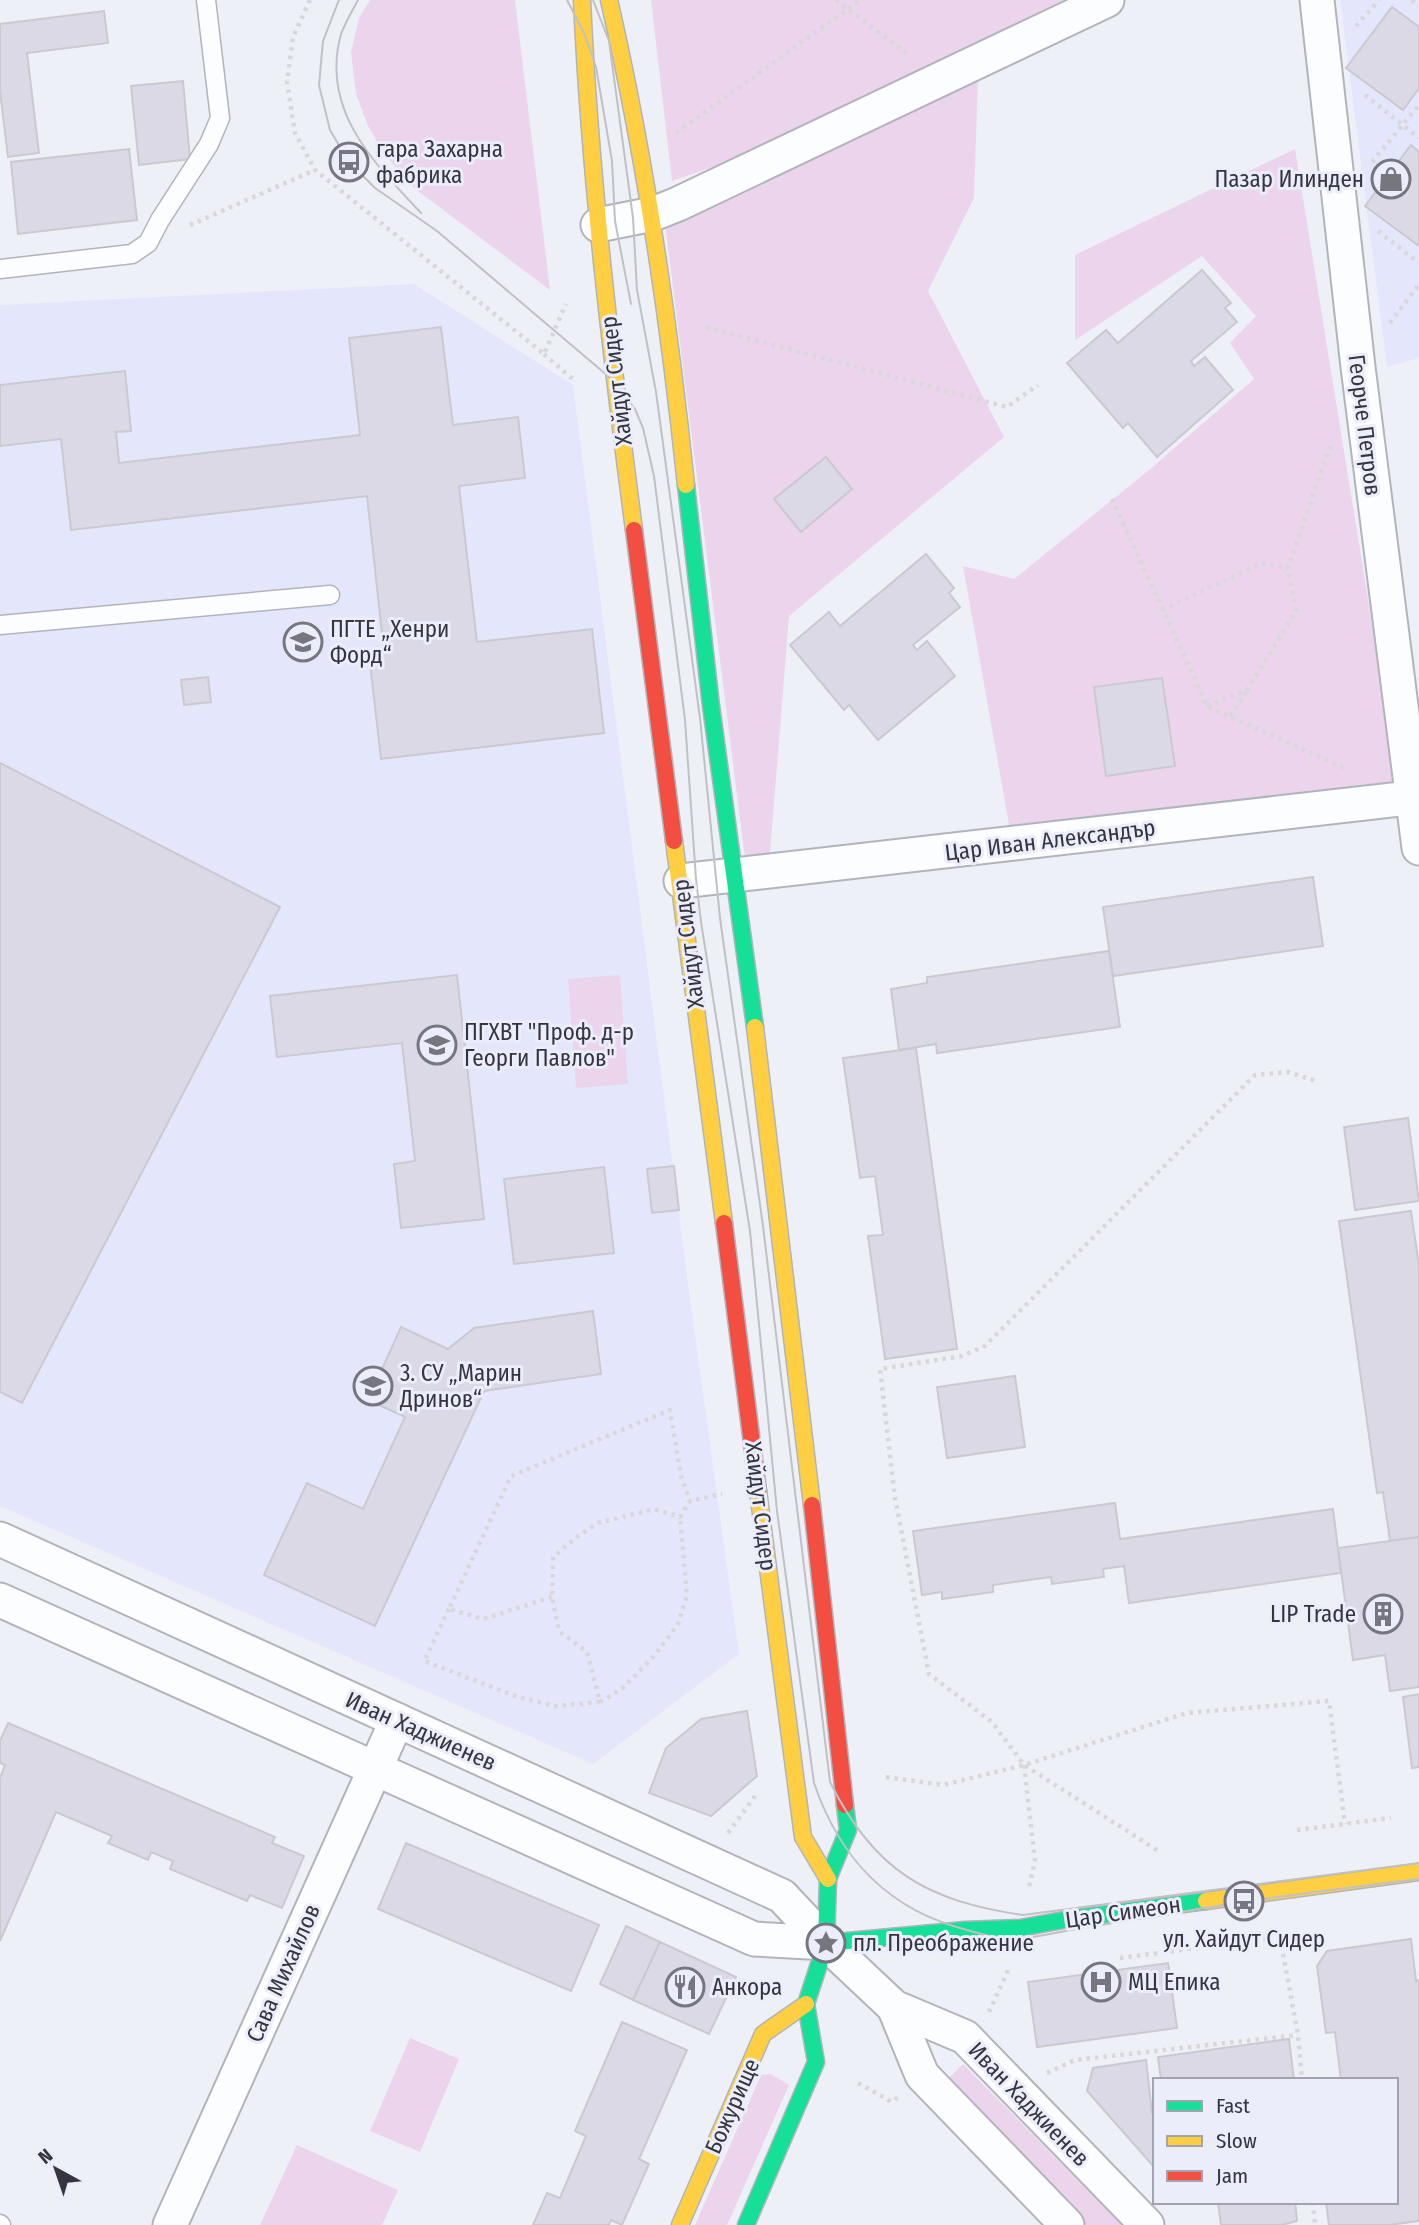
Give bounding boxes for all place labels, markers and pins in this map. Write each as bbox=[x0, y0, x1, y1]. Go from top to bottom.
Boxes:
place label: гара Захарна фабрика bbox=[376, 135, 503, 189]
bus stop icon: гара Захарна фабрика bbox=[328, 141, 370, 183]
shop icon: Пазар Илинден bbox=[1370, 158, 1412, 200]
place label: Пазар Илинден bbox=[1214, 165, 1364, 193]
place label: ПГТЕ „Хенри Форд“ bbox=[330, 615, 449, 669]
school or university icon: ПГТЕ „Хенри Форд“ bbox=[282, 621, 324, 663]
place label: ПГХВТ "Проф. д-р Георги Павлов" bbox=[464, 1018, 634, 1072]
school or university icon: ПГХВТ "Проф. д-р Георги Павлов" bbox=[416, 1024, 458, 1066]
place label: 3. СУ „Марин Дринов“ bbox=[399, 1359, 522, 1413]
school or university icon: 3. СУ „Марин Дринов“ bbox=[352, 1365, 394, 1407]
building icon: LIP Trade bbox=[1362, 1593, 1404, 1635]
place label: LIP Trade bbox=[1270, 1600, 1356, 1628]
bus stop icon: ул. Хайдут Сидер bbox=[1223, 1880, 1265, 1922]
place icon: пл. Преображение bbox=[805, 1922, 847, 1964]
place label: ул. Хайдут Сидер bbox=[1163, 1925, 1325, 1953]
place label: пл. Преображение bbox=[853, 1929, 1034, 1957]
hospital icon: МЦ Епика bbox=[1080, 1961, 1122, 2003]
restaurant icon: Анкора bbox=[664, 1966, 706, 2008]
place label: МЦ Епика bbox=[1128, 1968, 1220, 1996]
place label: Анкора bbox=[712, 1973, 782, 2001]

